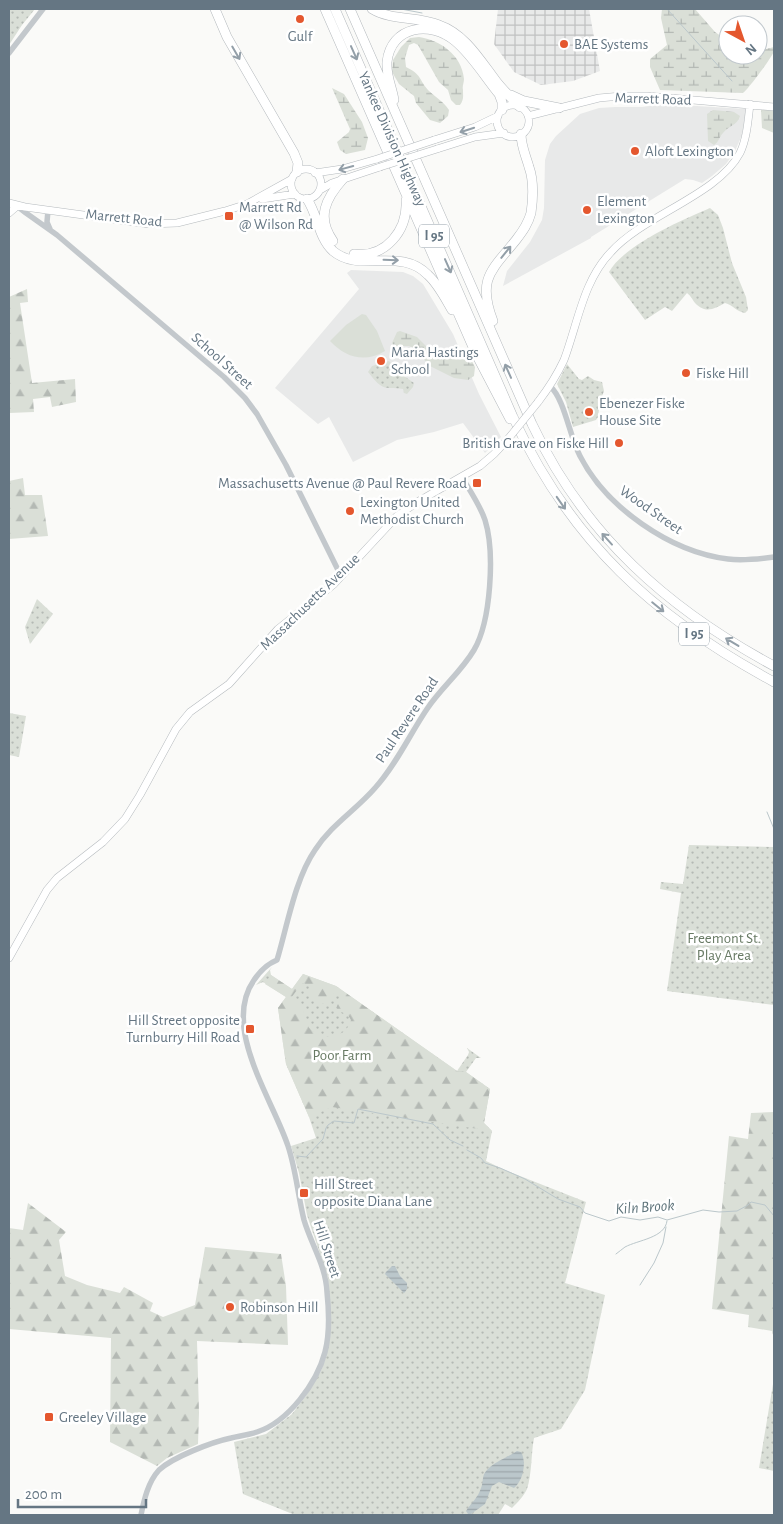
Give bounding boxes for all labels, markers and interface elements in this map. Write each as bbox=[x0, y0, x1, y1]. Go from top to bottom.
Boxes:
marker: Gulf bbox=[294, 13, 306, 25]
north arrow bbox=[718, 15, 768, 65]
place label: Gulf bbox=[288, 29, 314, 44]
place label: BAE Systems bbox=[574, 37, 648, 52]
marker: BAE Systems bbox=[558, 38, 570, 50]
text: N bbox=[742, 41, 759, 58]
one-way arrow bbox=[231, 45, 241, 59]
one-way arrow bbox=[350, 45, 360, 60]
street label: Yankee Division Highway bbox=[355, 69, 429, 209]
street label: Marrett Road bbox=[614, 90, 692, 108]
one-way arrow bbox=[459, 126, 475, 135]
place label: Aloft Lexington bbox=[645, 144, 734, 159]
marker: Aloft Lexington bbox=[629, 145, 641, 157]
one-way arrow bbox=[339, 163, 355, 173]
place label: Element Lexington bbox=[597, 194, 655, 226]
place label: Marrett Rd @ Wilson Rd bbox=[239, 200, 313, 232]
marker: Element Lexington bbox=[581, 204, 593, 216]
street label: Marrett Road bbox=[85, 207, 163, 230]
marker: Marrett Rd @ Wilson Rd bbox=[223, 210, 235, 222]
road number: I 95 bbox=[419, 225, 449, 248]
one-way arrow bbox=[501, 246, 512, 259]
one-way arrow bbox=[383, 255, 399, 265]
one-way arrow bbox=[443, 258, 453, 273]
street label: School Street bbox=[189, 330, 256, 392]
place label: Maria Hastings School bbox=[391, 345, 479, 377]
marker: Maria Hastings School bbox=[375, 355, 387, 367]
one-way arrow bbox=[503, 364, 513, 379]
place label: Fiske Hill bbox=[696, 366, 749, 381]
marker: Fiske Hill bbox=[680, 367, 692, 379]
place label: Ebenezer Fiske House Site bbox=[599, 396, 685, 428]
marker: Ebenezer Fiske House Site bbox=[583, 406, 595, 418]
place label: British Grave on Fiske Hill bbox=[462, 436, 609, 451]
marker: British Grave on Fiske Hill bbox=[613, 437, 625, 449]
place label: Massachusetts Avenue @ Paul Revere Road bbox=[218, 476, 467, 491]
marker: Massachusetts Avenue @ Paul Revere Road bbox=[471, 477, 483, 489]
street label: Wood Street bbox=[617, 483, 685, 537]
place label: Lexington United Methodist Church bbox=[360, 495, 464, 527]
one-way arrow bbox=[556, 496, 566, 510]
marker: Lexington United Methodist Church bbox=[344, 505, 356, 517]
one-way arrow bbox=[601, 533, 613, 546]
street label: Massachusetts Avenue bbox=[257, 551, 363, 653]
one-way arrow bbox=[651, 602, 664, 613]
road number: I 95 bbox=[679, 622, 709, 646]
one-way arrow bbox=[725, 637, 739, 647]
street label: Paul Revere Road bbox=[373, 674, 441, 766]
park label: Freemont St. Play Area bbox=[687, 931, 761, 963]
place label: Hill Street opposite Turnburry Hill Road bbox=[126, 1013, 240, 1045]
marker: Hill Street opposite Turnburry Hill Road bbox=[244, 1023, 256, 1035]
park label: Poor Farm bbox=[313, 1048, 371, 1063]
place label: Hill Street opposite Diana Lane bbox=[314, 1177, 432, 1209]
marker: Hill Street opposite Diana Lane bbox=[298, 1187, 310, 1199]
water label: Kiln Brook bbox=[615, 1197, 675, 1217]
street label: Hill Street bbox=[311, 1219, 343, 1280]
place label: Robinson Hill bbox=[240, 1300, 319, 1315]
marker: Robinson Hill bbox=[224, 1301, 236, 1313]
place label: Greeley Village bbox=[59, 1410, 147, 1425]
marker: Greeley Village bbox=[43, 1411, 55, 1423]
scale bar bbox=[18, 1476, 145, 1508]
text: 200 m bbox=[25, 1487, 62, 1502]

